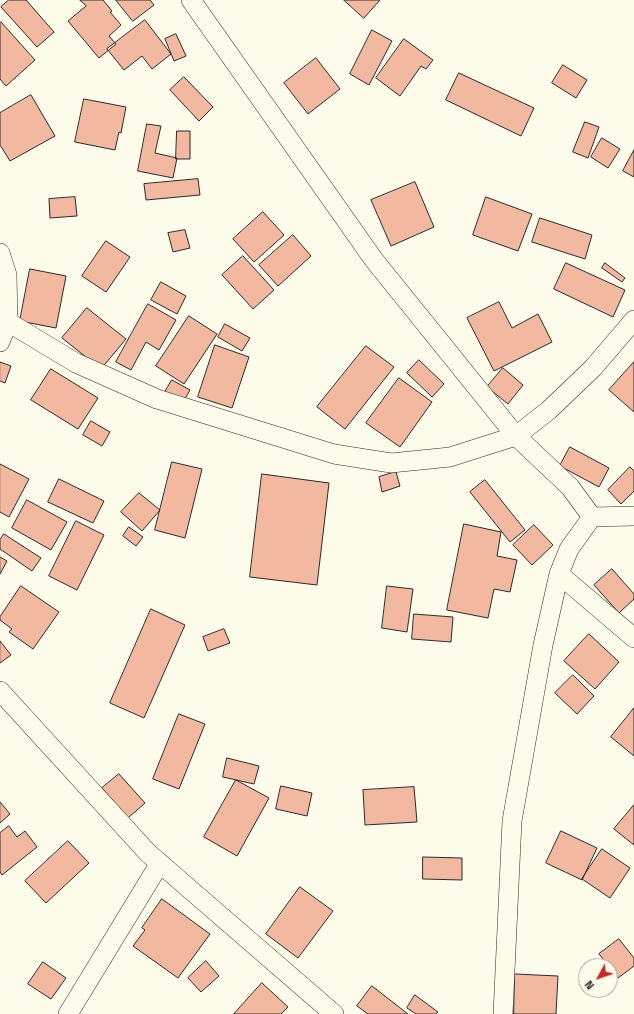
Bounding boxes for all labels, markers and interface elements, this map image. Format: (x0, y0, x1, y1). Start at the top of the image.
north arrow (578, 958, 618, 998)
text: N (581, 977, 598, 993)

